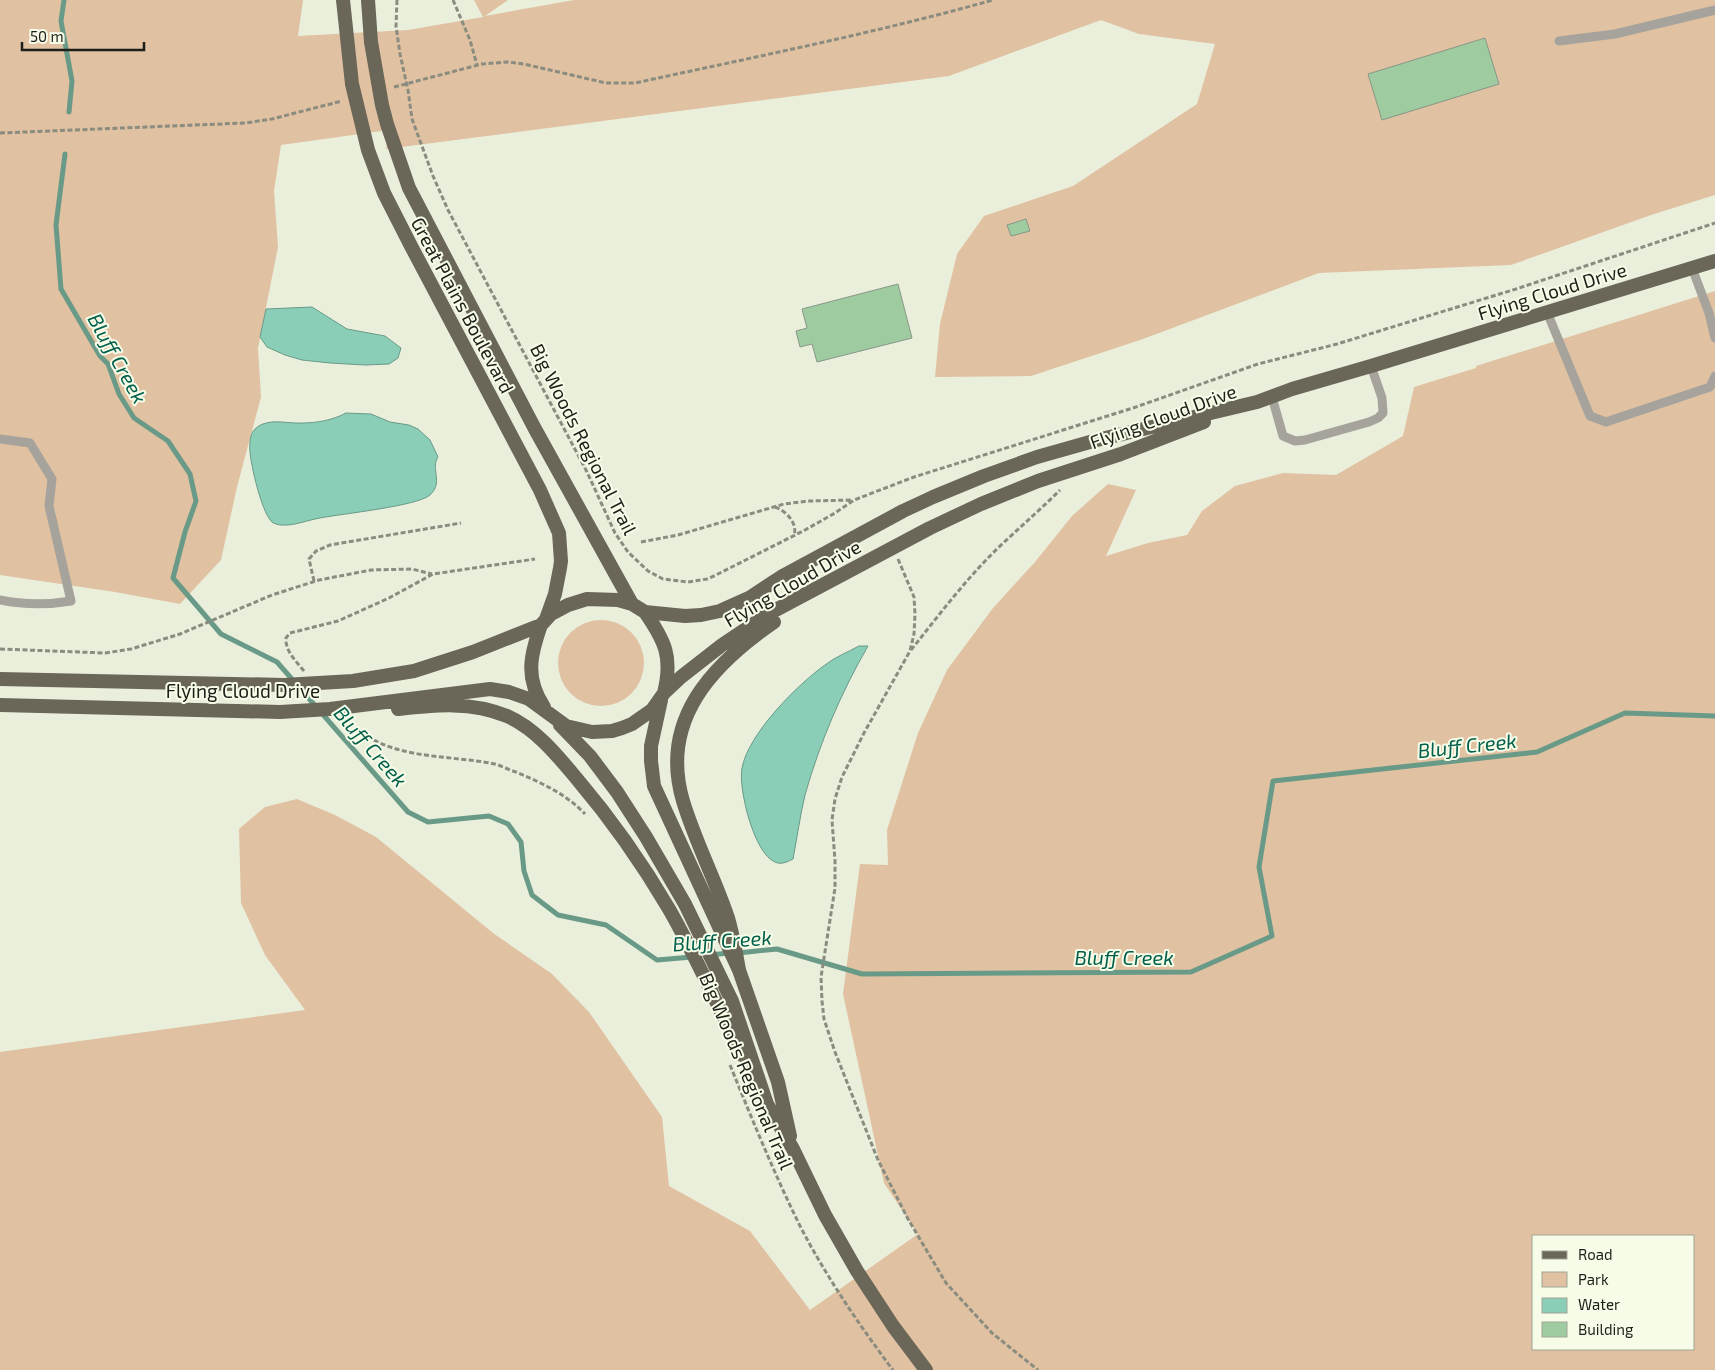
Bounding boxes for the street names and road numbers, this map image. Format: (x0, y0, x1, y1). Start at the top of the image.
street label: Great Plains Boulevard (407, 213, 519, 397)
street label: Flying Cloud Drive (1475, 257, 1629, 325)
street label: Big Woods Regional Trail (526, 340, 642, 539)
street label: Flying Cloud Drive (1087, 379, 1239, 453)
street label: Flying Cloud Drive (719, 534, 865, 632)
street label: Flying Cloud Drive (166, 679, 320, 702)
street label: Big Woods Regional Trail (695, 969, 799, 1173)

